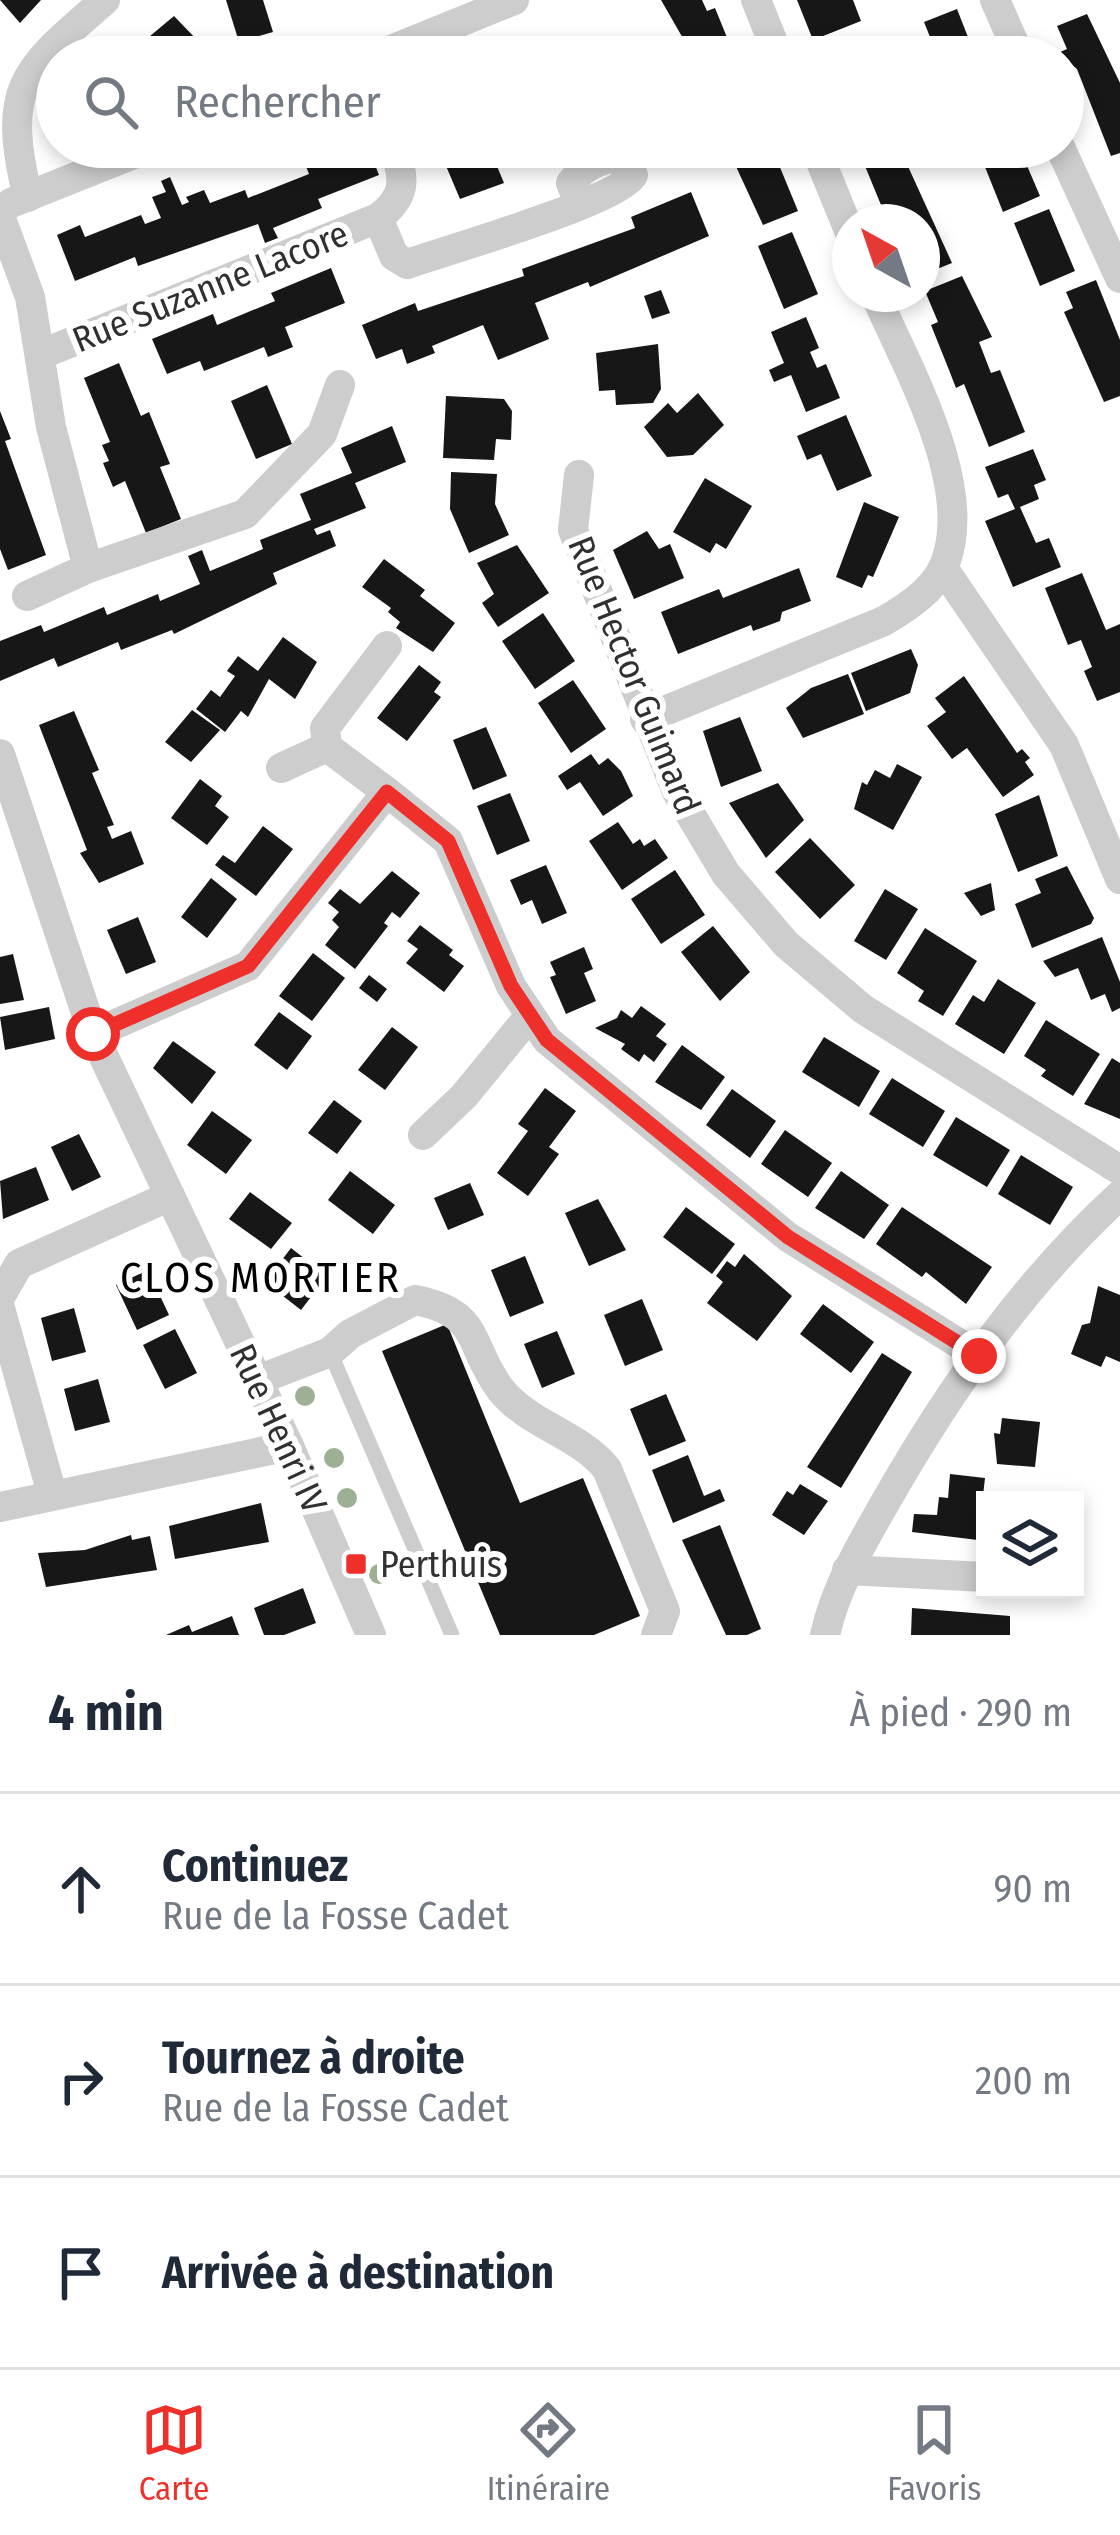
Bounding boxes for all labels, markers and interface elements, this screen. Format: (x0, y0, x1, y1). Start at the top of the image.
search box (36, 36, 1084, 168)
icon: search (78, 69, 144, 135)
text: Rechercher (174, 75, 381, 129)
north arrow (832, 204, 940, 312)
street label: Rue Suzanne Lacore (66, 212, 355, 362)
street label: Rue Hector Guimard (558, 530, 710, 821)
route start (66, 1007, 120, 1061)
district label: CLOS MORTIER (120, 1253, 402, 1303)
route end (952, 1329, 1006, 1383)
street label: Rue Henri IV (220, 1337, 337, 1520)
map controls (976, 1491, 1084, 1599)
button: layers (976, 1491, 1084, 1599)
place label: Perthuis (380, 1543, 502, 1587)
marker: Perthuis (343, 1551, 369, 1577)
text: 4 min (48, 1682, 164, 1744)
text: À pied · 290 m (850, 1690, 1072, 1736)
text: Continuez (162, 1839, 348, 1893)
icon: ahead (48, 1856, 114, 1922)
text: 90 m (994, 1866, 1072, 1912)
text: Rue de la Fosse Cadet (162, 1893, 509, 1939)
text: Tournez à droite (162, 2031, 465, 2085)
icon: right (48, 2048, 114, 2114)
text: 200 m (975, 2058, 1072, 2104)
text: Rue de la Fosse Cadet (162, 2085, 509, 2131)
icon: arrive (48, 2240, 114, 2306)
text: Arrivée à destination (162, 2246, 554, 2300)
tab: Carte (139, 2397, 209, 2509)
tab: Itinéraire (487, 2397, 610, 2509)
tab: Favoris (887, 2397, 981, 2509)

